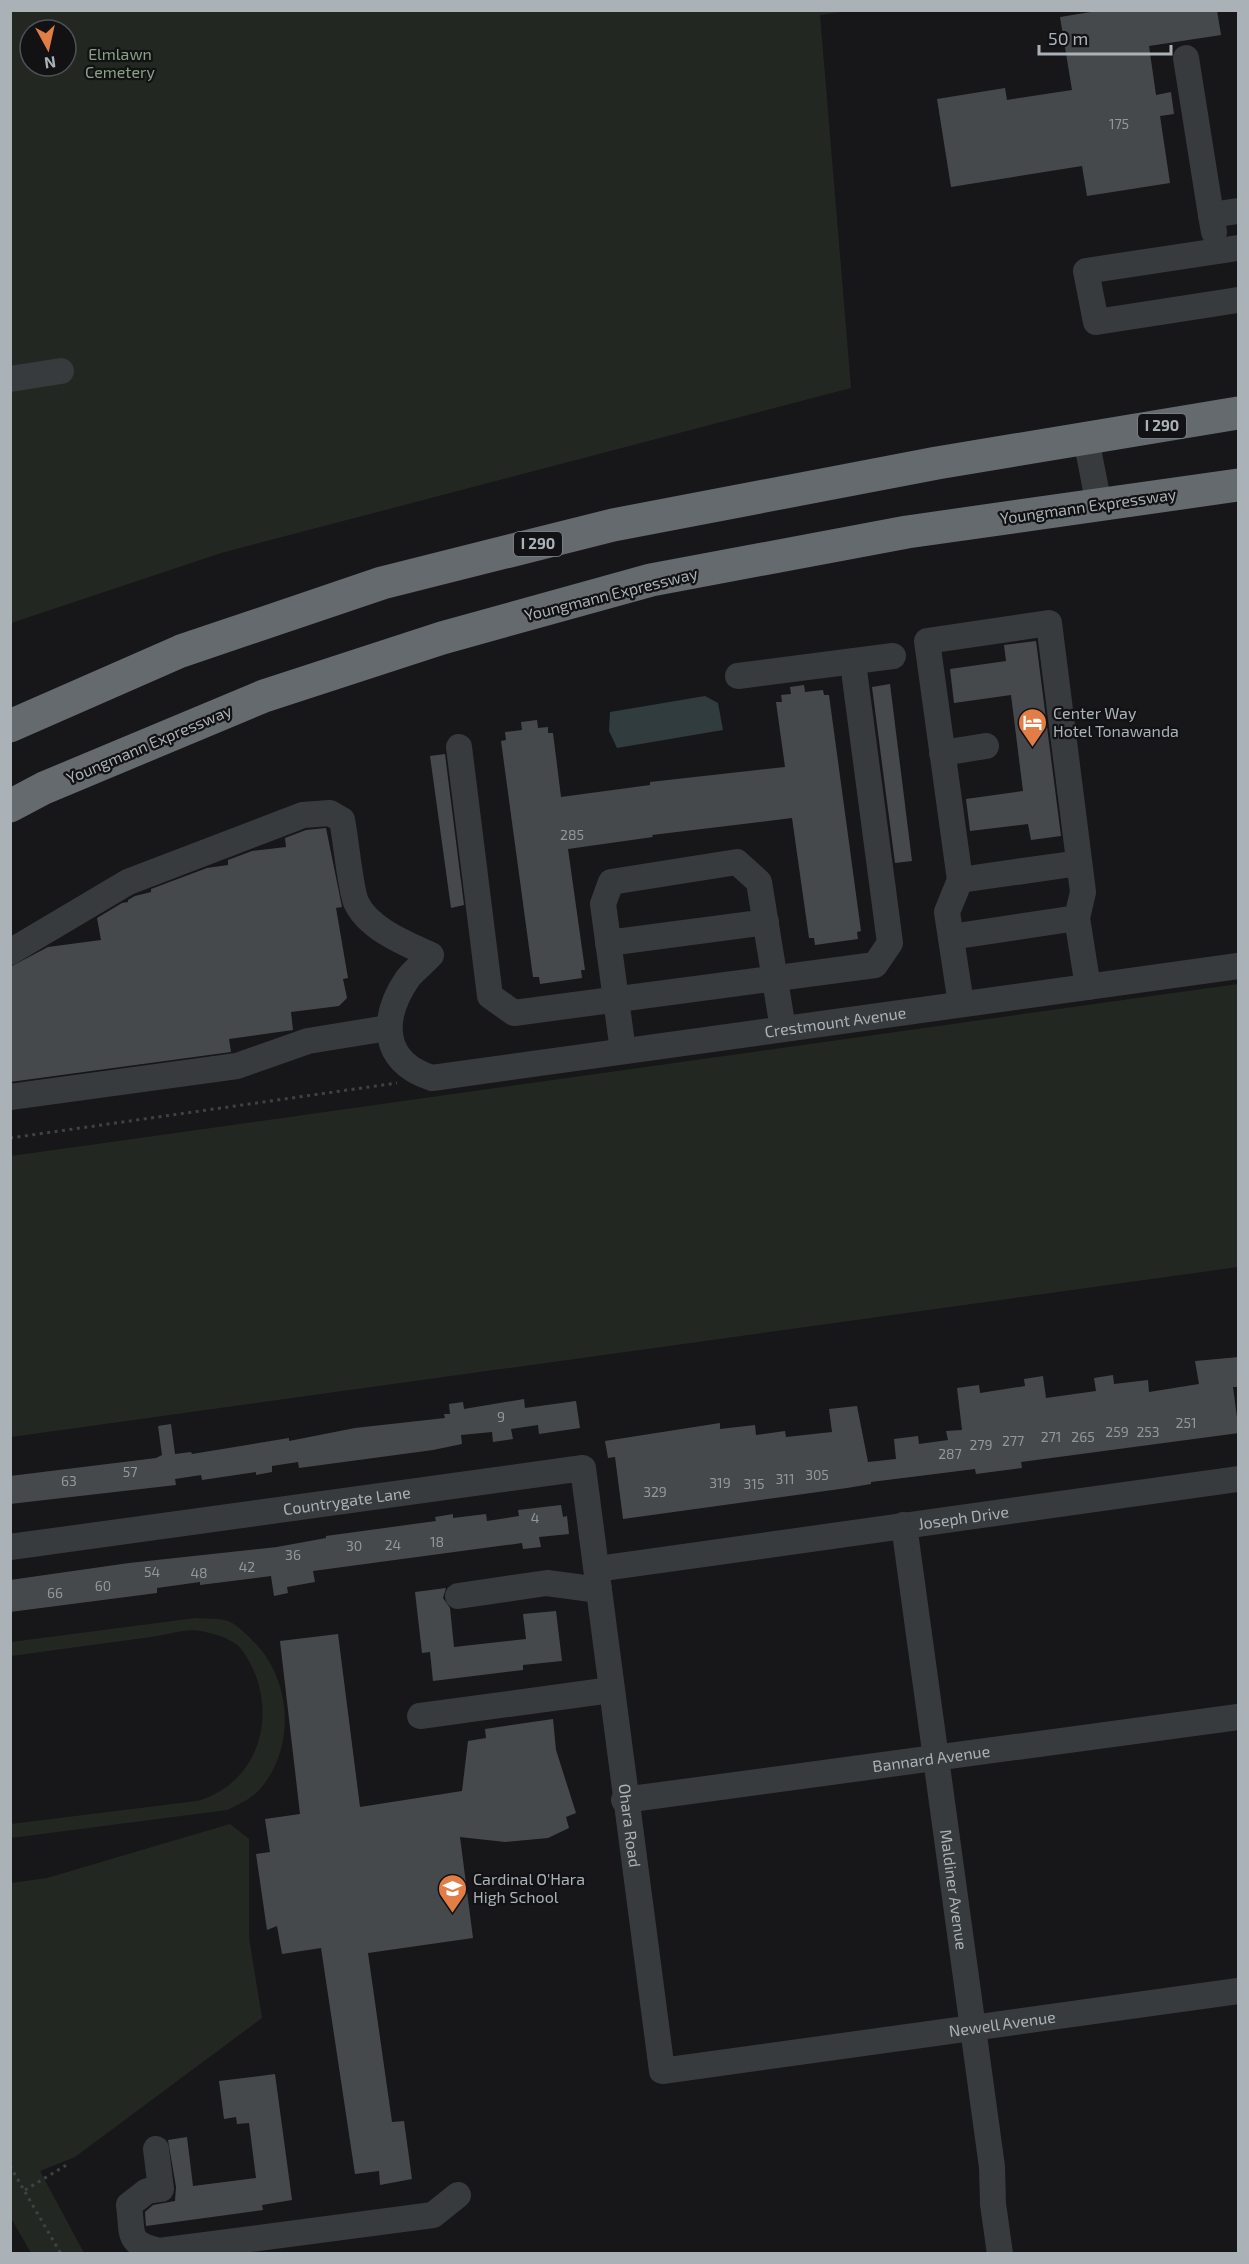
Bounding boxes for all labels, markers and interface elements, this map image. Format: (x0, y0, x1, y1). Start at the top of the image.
north arrow (18, 18, 78, 78)
scale bar (1039, 18, 1171, 56)
text: 50 m (1048, 27, 1088, 49)
park label: Elmlawn Cemetery (85, 44, 155, 81)
text: N (43, 53, 57, 74)
house number: 175 (1109, 115, 1129, 132)
road number: I 290 (1138, 414, 1186, 438)
street label: Youngmann Expressway (999, 484, 1178, 527)
road number: I 290 (514, 532, 562, 556)
street label: Youngmann Expressway (522, 563, 700, 624)
street label: Youngmann Expressway (63, 700, 235, 787)
place label: Center Way Hotel Tonawanda (1053, 703, 1179, 740)
hotel icon: Center Way Hotel Tonawanda (1016, 706, 1048, 748)
house number: 285 (560, 826, 584, 843)
street label: Crestmount Avenue (763, 1002, 907, 1041)
house number: 9 (497, 1408, 505, 1425)
house number: 251 (1176, 1414, 1196, 1431)
house number: 259 (1105, 1423, 1129, 1440)
house number: 253 (1136, 1423, 1160, 1440)
house number: 271 (1041, 1428, 1061, 1445)
house number: 265 (1071, 1428, 1095, 1445)
house number: 277 (1002, 1432, 1024, 1449)
house number: 279 (969, 1436, 993, 1453)
house number: 287 (938, 1445, 962, 1462)
house number: 57 (123, 1463, 137, 1480)
house number: 305 (805, 1466, 829, 1483)
house number: 311 (776, 1470, 794, 1487)
house number: 63 (61, 1472, 77, 1489)
house number: 319 (709, 1474, 731, 1491)
house number: 315 (744, 1475, 764, 1492)
street label: Countrygate Lane (282, 1482, 412, 1518)
house number: 329 (643, 1483, 667, 1500)
street label: Joseph Drive (917, 1501, 1010, 1533)
house number: 4 (531, 1509, 539, 1526)
house number: 18 (430, 1533, 444, 1550)
house number: 24 (385, 1536, 401, 1553)
house number: 30 (346, 1537, 362, 1554)
house number: 36 (285, 1546, 301, 1563)
house number: 42 (239, 1558, 255, 1575)
house number: 54 (144, 1563, 160, 1580)
house number: 48 (190, 1564, 208, 1581)
house number: 60 (95, 1577, 111, 1594)
house number: 66 (47, 1584, 63, 1601)
street label: Bannard Avenue (871, 1741, 991, 1775)
street label: Ohara Road (615, 1782, 645, 1869)
street label: Maldiner Avenue (937, 1828, 972, 1951)
place label: Cardinal O'Hara High School (473, 1869, 585, 1906)
school or university icon: Cardinal O'Hara High School (436, 1872, 468, 1914)
street label: Newell Avenue (948, 2006, 1057, 2040)

